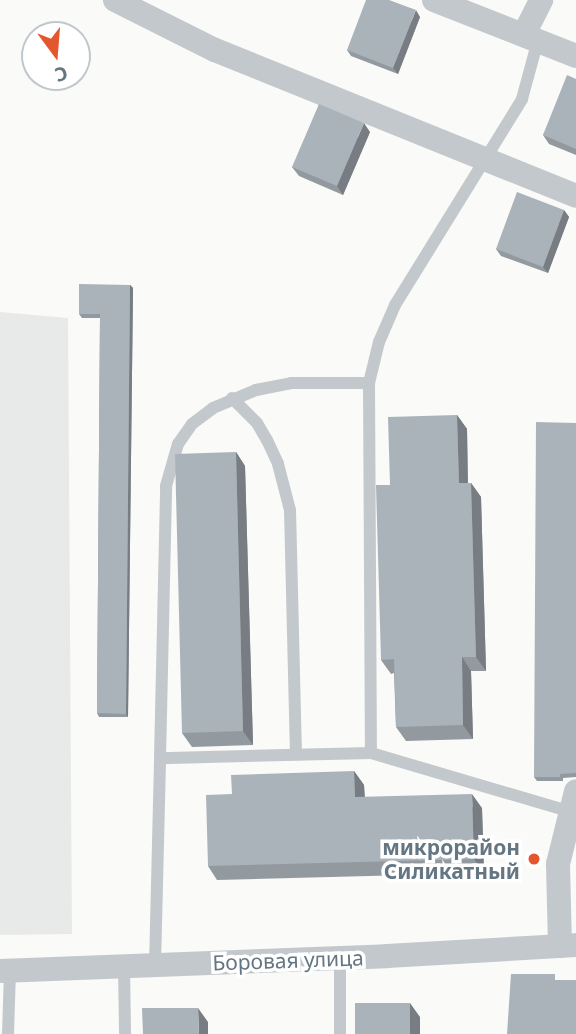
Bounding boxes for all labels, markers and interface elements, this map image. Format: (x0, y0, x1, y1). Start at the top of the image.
north arrow (21, 21, 91, 91)
text: С (52, 60, 71, 88)
place label: микрорайон Силикатный (382, 834, 520, 884)
marker: микрорайон Силикатный (526, 851, 542, 867)
street label: Боровая улица (212, 945, 364, 975)

